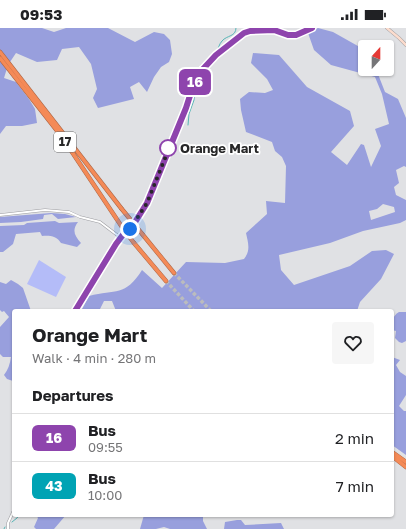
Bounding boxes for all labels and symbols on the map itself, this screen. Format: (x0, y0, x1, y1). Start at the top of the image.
north arrow (358, 40, 394, 76)
line badge: 16 (177, 69, 213, 95)
road number: 17 (54, 132, 76, 152)
marker: Orange Mart (159, 139, 177, 157)
place label: Orange Mart (180, 140, 259, 156)
your location (120, 219, 140, 239)

